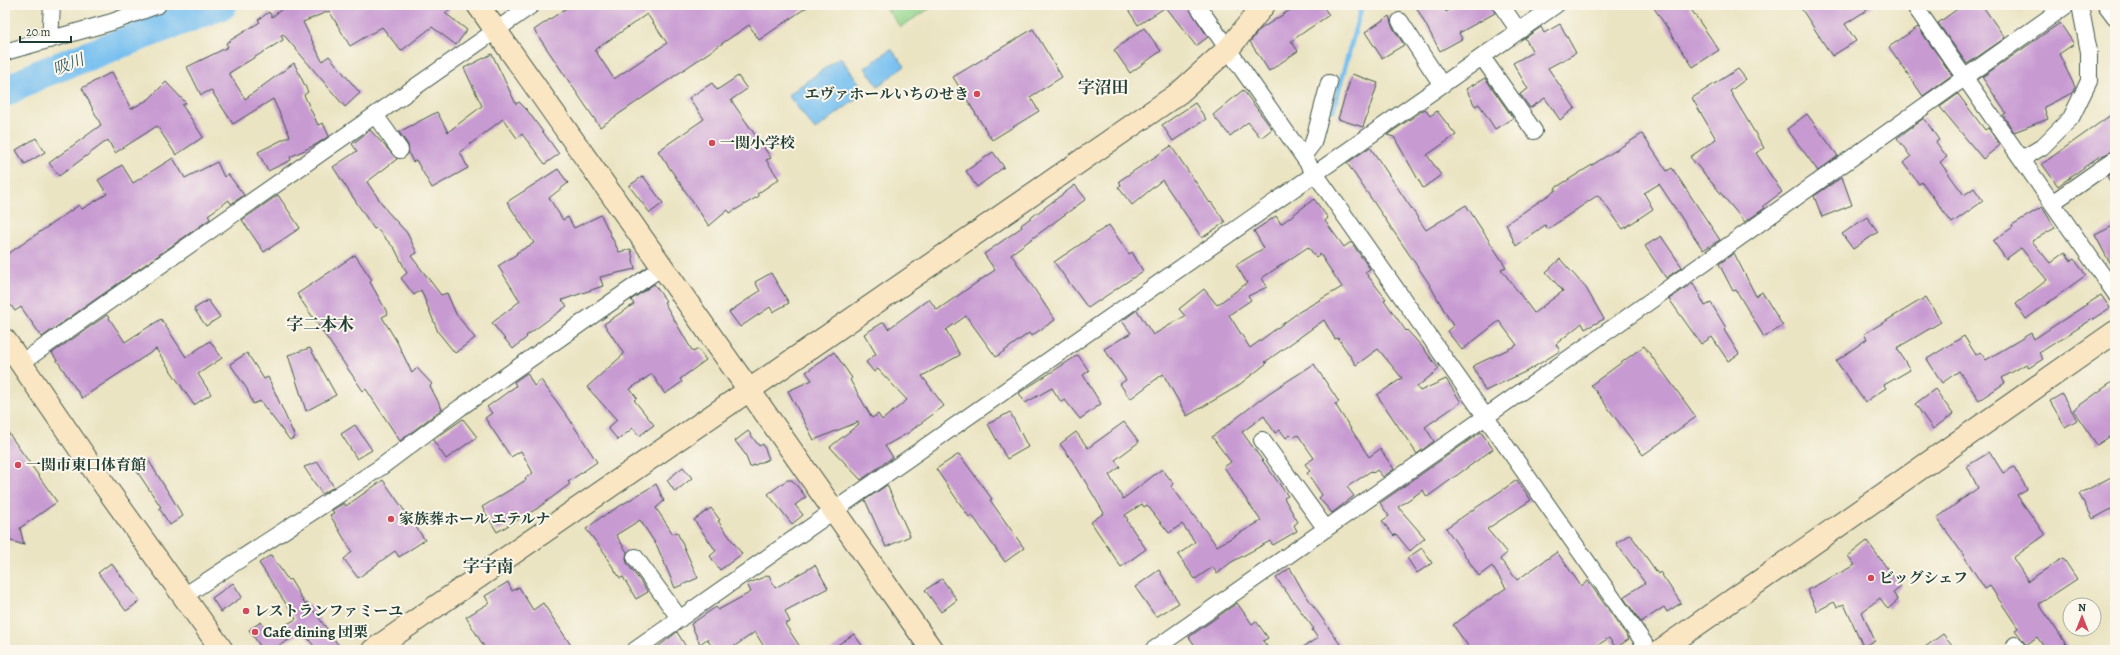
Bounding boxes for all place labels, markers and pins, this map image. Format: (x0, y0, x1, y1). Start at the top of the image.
place label: エヴァホールいちのせき (804, 84, 969, 104)
marker: エヴァホールいちのせき (972, 89, 982, 99)
place label: 一関小学校 (720, 133, 795, 153)
marker: 一関小学校 (707, 138, 717, 148)
place label: 一関市東口体育館 (26, 455, 146, 475)
marker: 一関市東口体育館 (13, 460, 23, 470)
place label: 家族葬ホール エテルナ (399, 509, 551, 529)
marker: 家族葬ホール エテルナ (386, 514, 396, 524)
place label: ビッグシェフ (1879, 568, 1968, 588)
marker: ビッグシェフ (1866, 573, 1876, 583)
place label: レストランファミーユ (254, 601, 403, 621)
marker: レストランファミーユ (241, 606, 251, 616)
place label: Cafe dining 団栗 (263, 622, 368, 642)
marker: Cafe dining 団栗 (250, 627, 260, 637)

